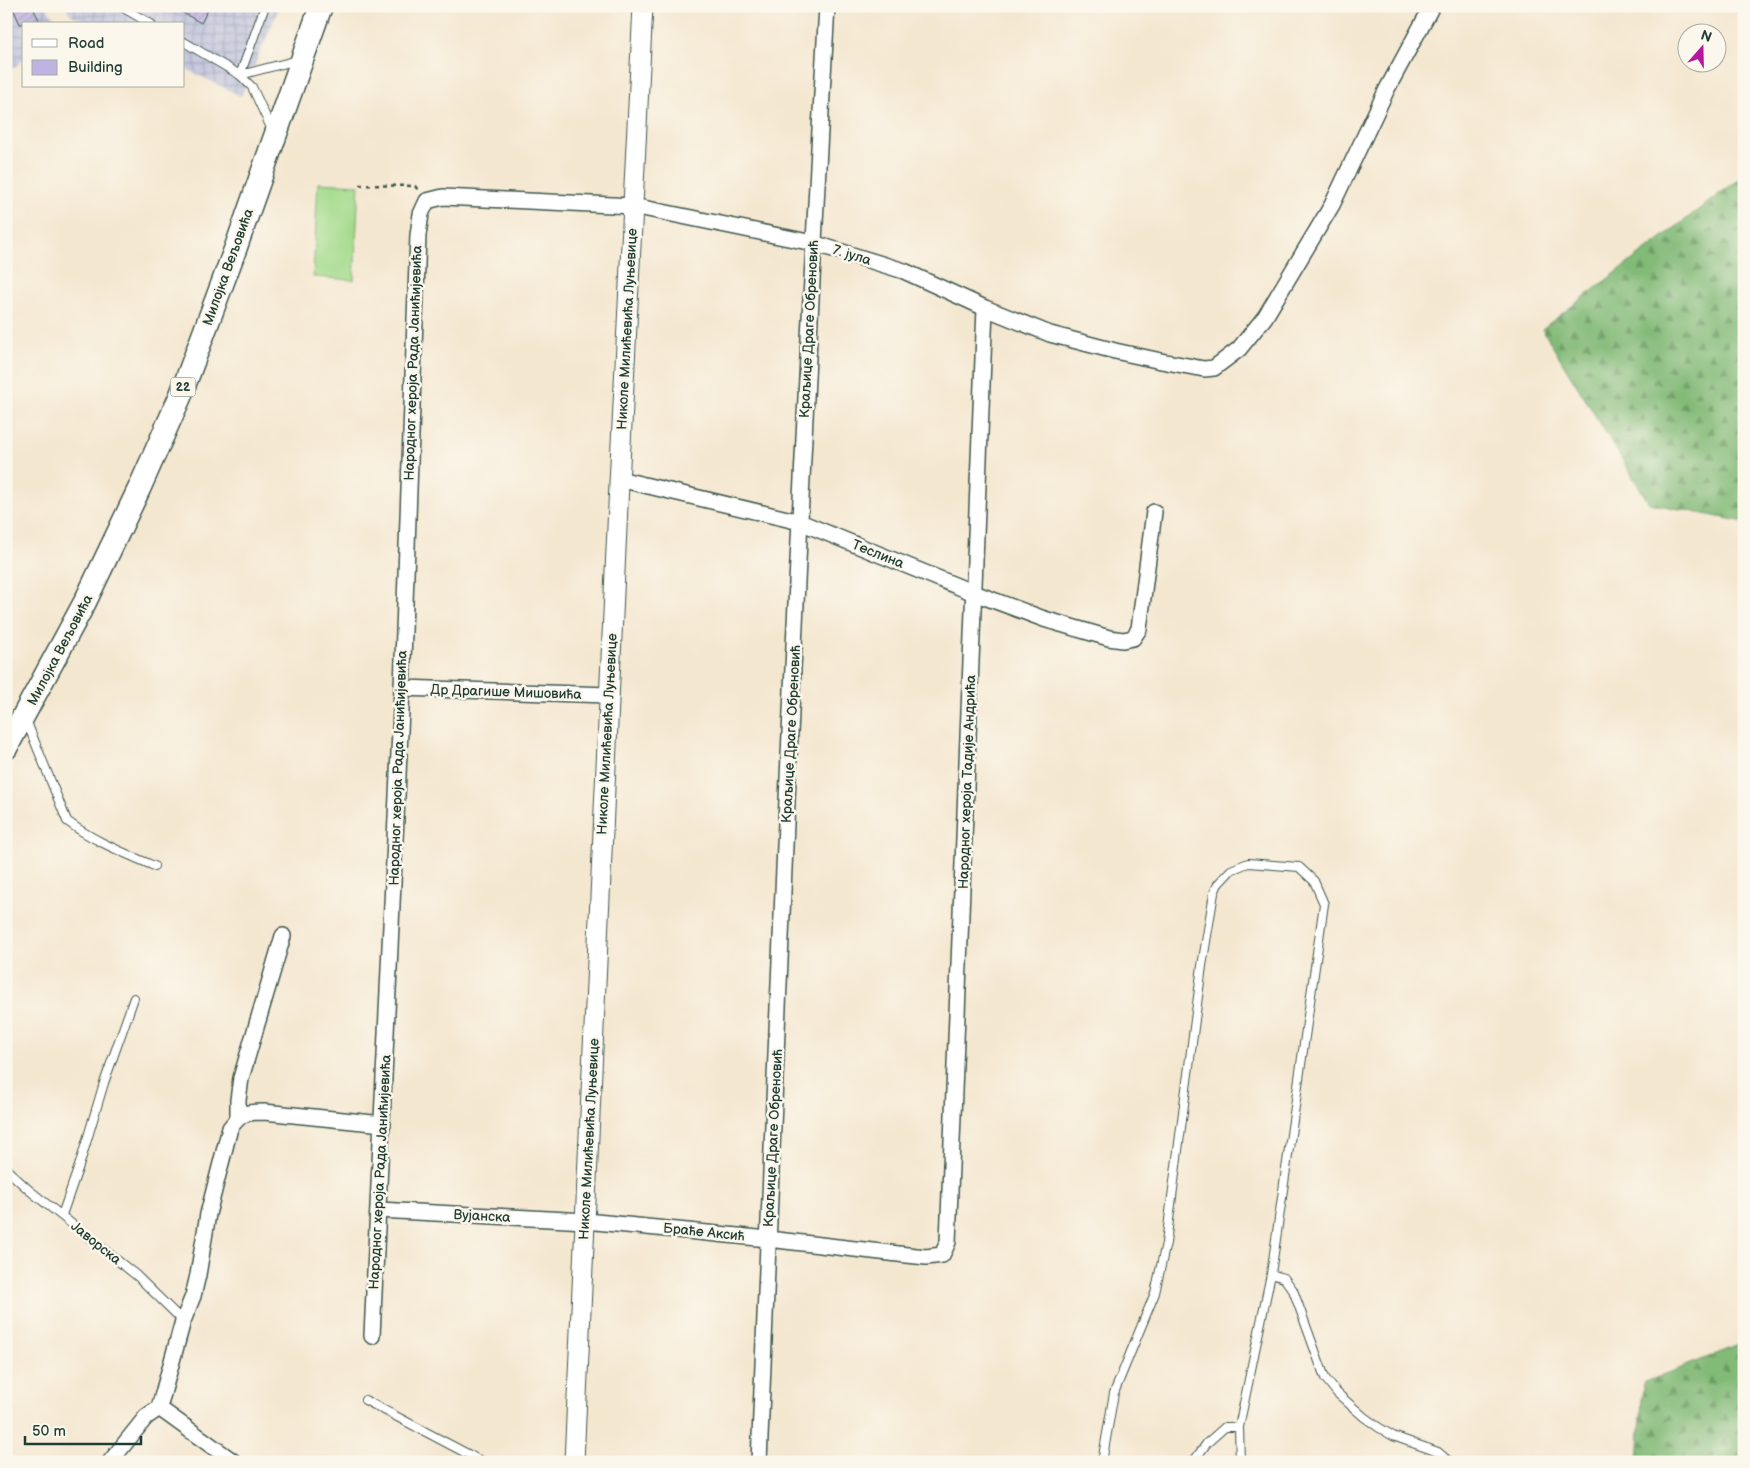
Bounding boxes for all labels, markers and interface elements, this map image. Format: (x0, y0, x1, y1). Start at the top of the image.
legend (22, 22, 185, 88)
north arrow (1678, 22, 1728, 72)
text: N (1698, 26, 1714, 46)
text: Road (68, 34, 104, 53)
text: Building (68, 58, 123, 77)
street label: Милојка Вељовића (199, 206, 257, 328)
street label: Николе Милићевића Луњевице (613, 228, 641, 430)
street label: Краљице Драге Обреновић (796, 240, 822, 418)
street label: 7. јула (831, 241, 874, 269)
street label: Народног хероја Рада Јанићијевића (400, 244, 426, 481)
road number: 22 (170, 378, 196, 397)
street label: Теслина (849, 536, 907, 572)
street label: Милојка Вељовића (24, 591, 97, 708)
street label: Николе Милићевића Луњевице (593, 633, 621, 835)
street label: Краљице Драге Обреновић (778, 645, 804, 823)
street label: Народног хероја Рада Јанићијевића (385, 649, 411, 886)
street label: Народног хероја Тадије Андрића (955, 674, 979, 889)
street label: Др Драгише Мишовића (430, 681, 583, 703)
street label: Николе Милићевића Луњевице (575, 1038, 603, 1240)
street label: Краљице Драге Обреновић (760, 1049, 786, 1227)
street label: Народног хероја Рада Јанићијевића (365, 1053, 395, 1290)
street label: Вујанска (453, 1206, 512, 1226)
street label: Јаворска (67, 1218, 125, 1269)
street label: Браће Аксић (662, 1219, 746, 1245)
scale bar (25, 1413, 141, 1445)
text: 50 m (32, 1422, 66, 1441)

